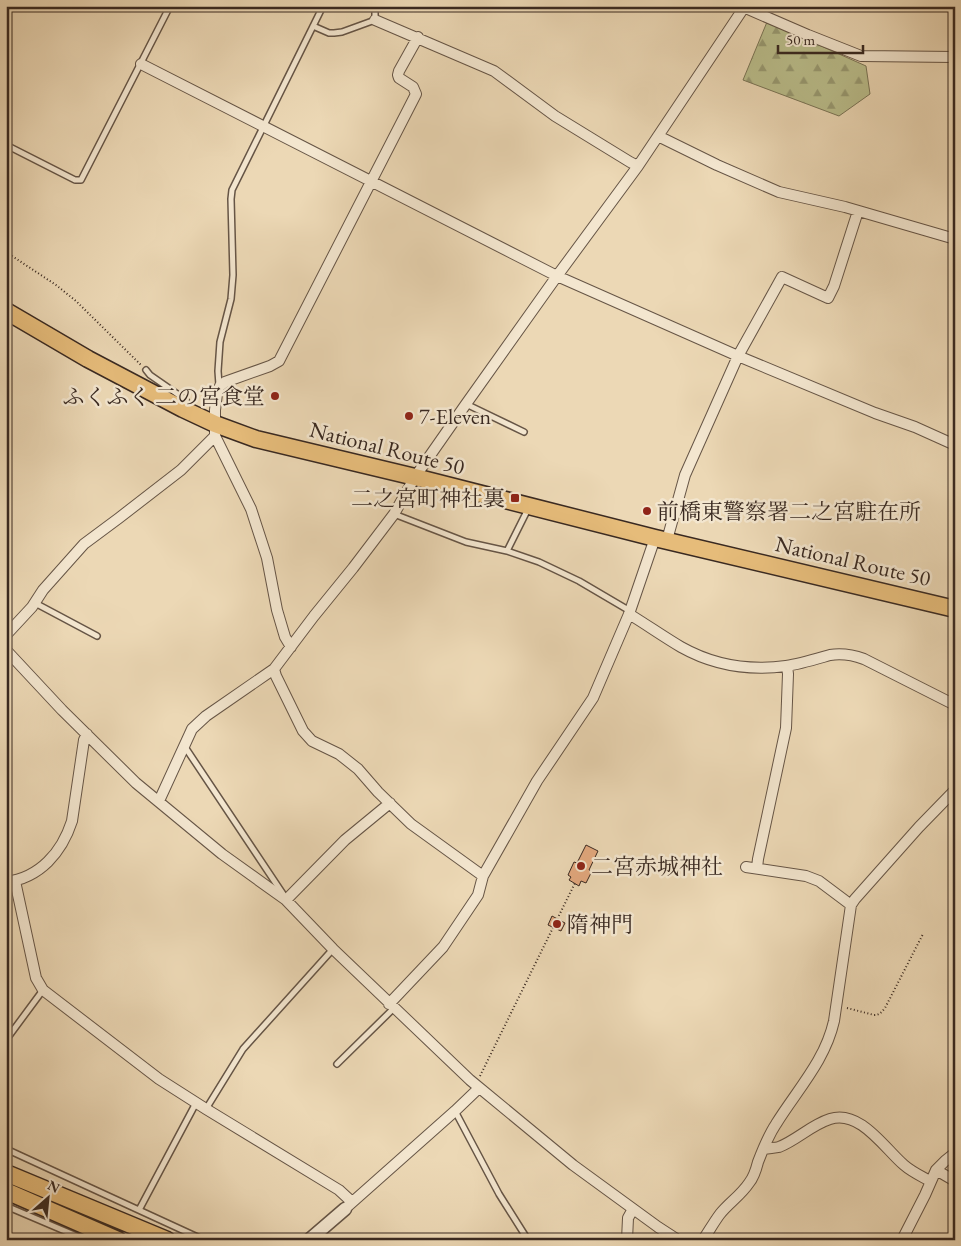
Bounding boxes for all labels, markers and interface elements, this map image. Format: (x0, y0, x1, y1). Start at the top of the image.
scale bar (778, 22, 864, 54)
text: 50 m (786, 30, 815, 49)
place label: ふくふく 二の宮食堂 (63, 382, 265, 411)
marker: ふくふく 二の宮食堂 (269, 390, 281, 402)
place label: 7-Eleven (419, 402, 492, 431)
marker: 7-Eleven (403, 410, 415, 422)
street label: National Route 50 (307, 415, 468, 481)
place label: 二之宮町神社裏 (351, 484, 505, 513)
marker: 二之宮町神社裏 (509, 492, 521, 504)
place label: 前橋東警察署二之宮駐在所 (657, 497, 921, 526)
marker: 前橋東警察署二之宮駐在所 (641, 505, 653, 517)
street label: National Route 50 (772, 529, 934, 593)
place label: 二宮赤城神社 (591, 852, 723, 881)
marker: 二宮赤城神社 (575, 860, 587, 872)
place label: 隋神門 (567, 910, 633, 939)
marker: 隋神門 (551, 918, 563, 930)
north arrow (22, 1174, 72, 1224)
text: N (45, 1176, 64, 1197)

